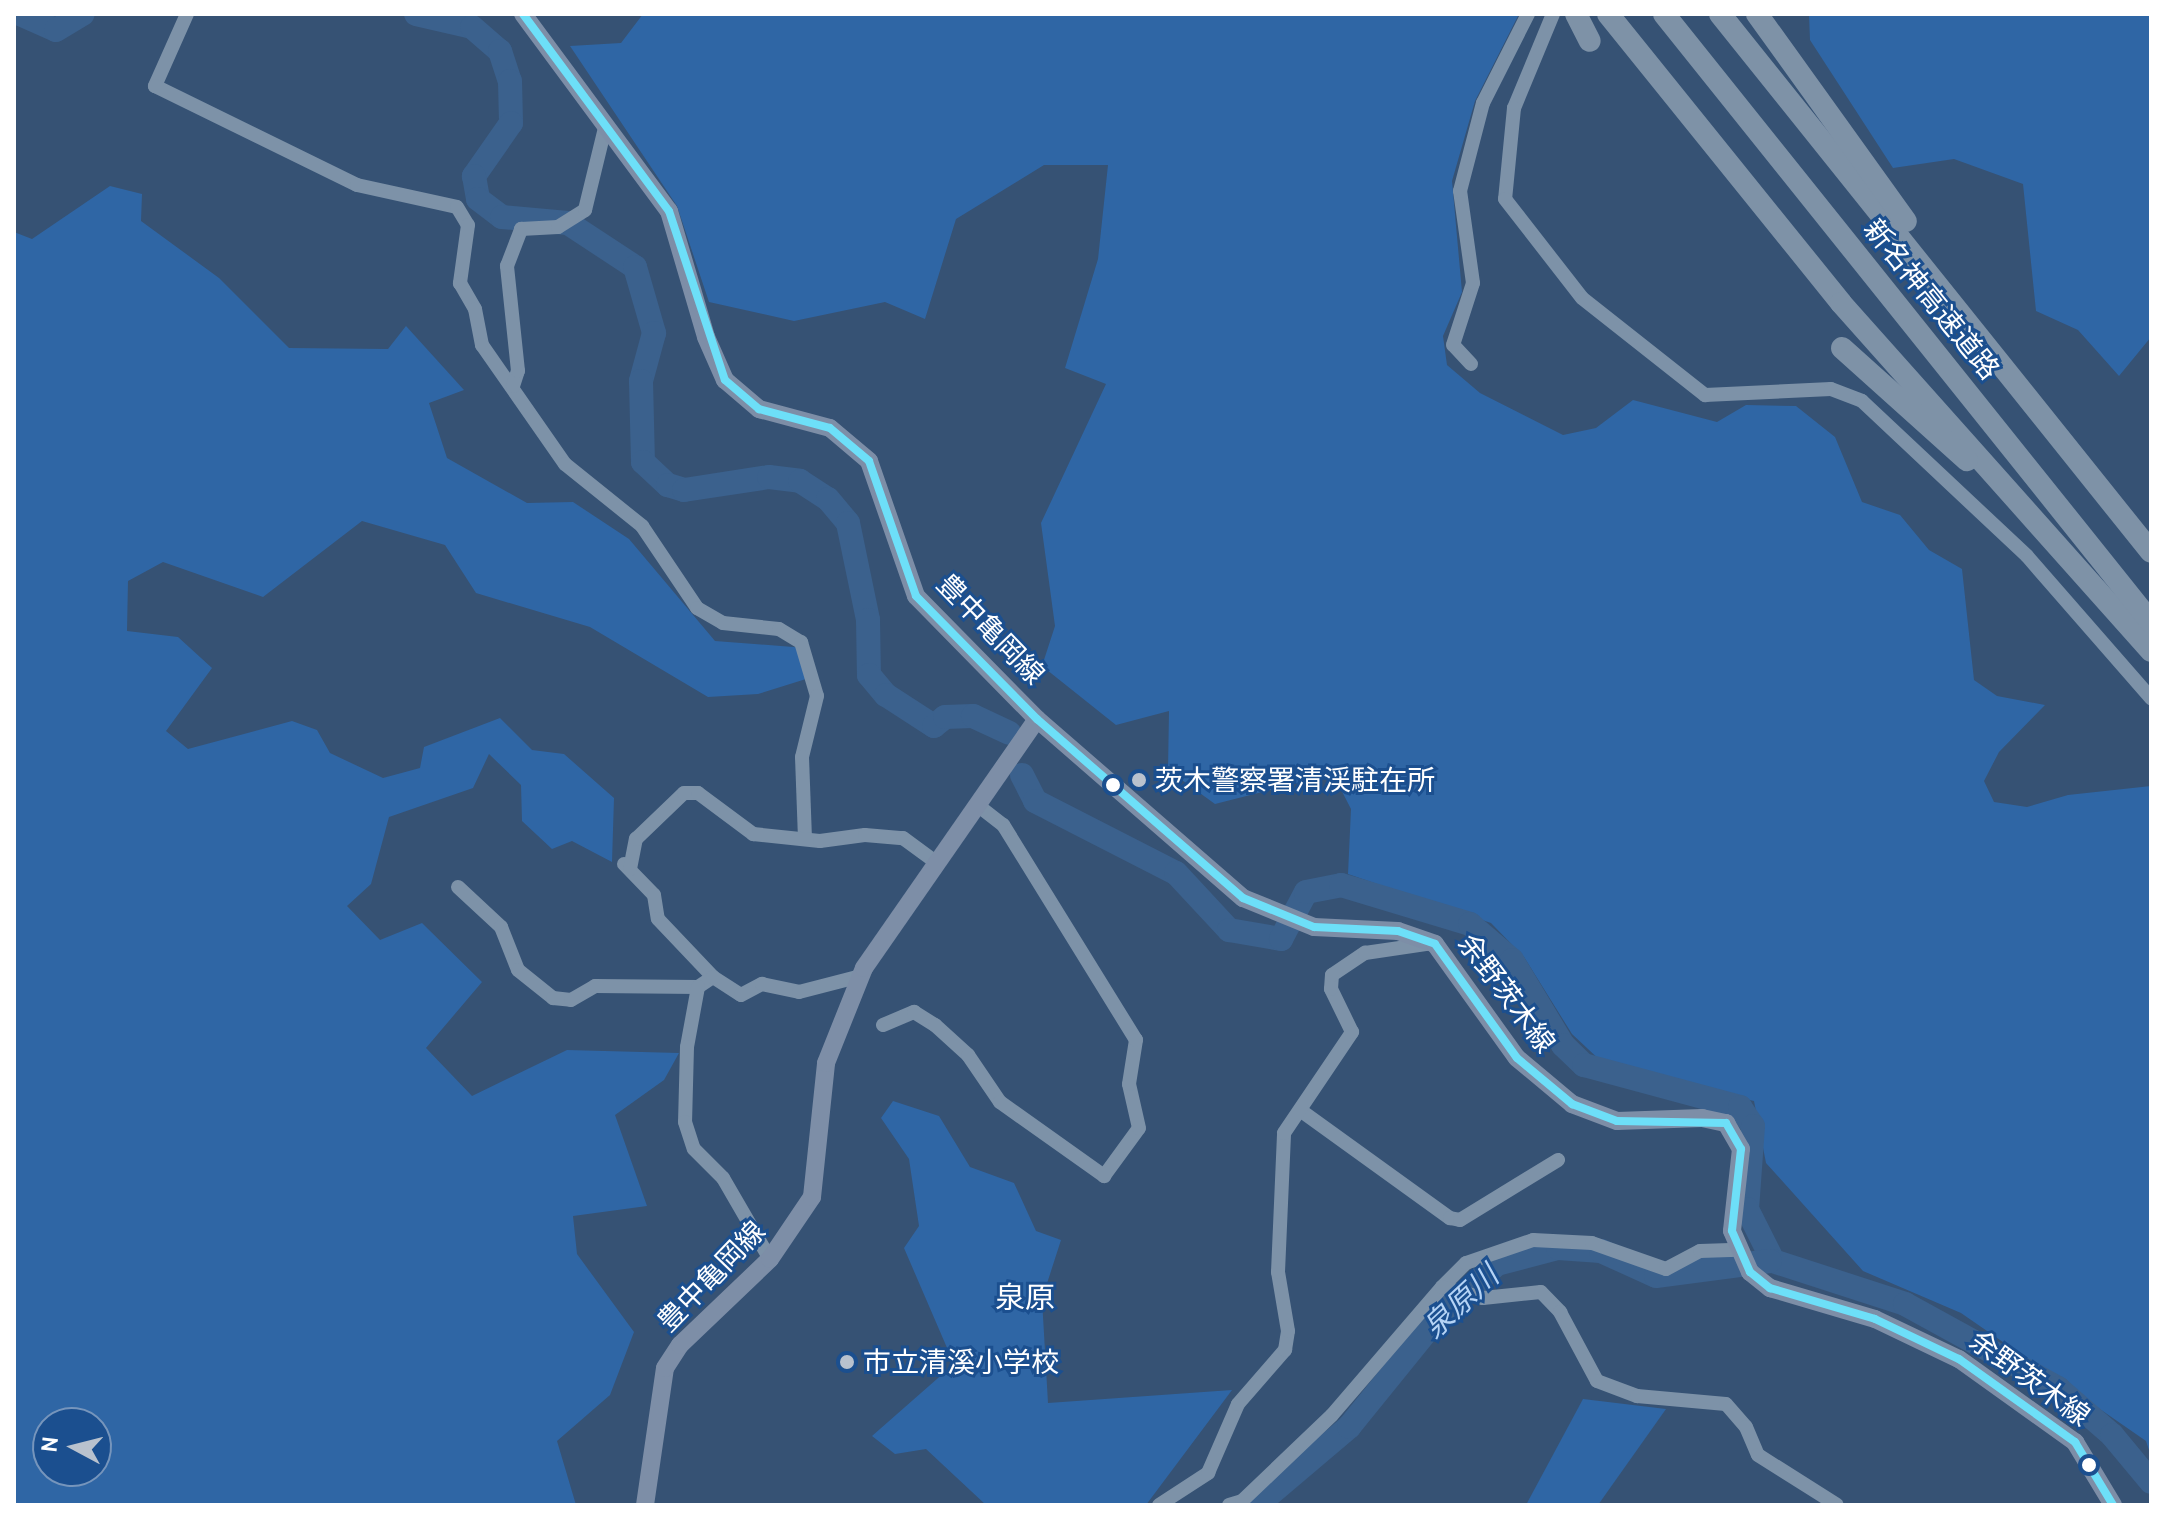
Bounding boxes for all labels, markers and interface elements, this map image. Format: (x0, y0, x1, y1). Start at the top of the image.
street label: 新名神高速道路 (1857, 212, 2007, 386)
street label: 豊中亀岡線 (930, 567, 1052, 691)
place label: 茨木警察署清渓駐在所 (1155, 763, 1435, 797)
marker: 茨木警察署清渓駐在所 (1130, 771, 1148, 789)
unlabelled marker (1105, 777, 1121, 793)
street label: 余野茨木線 (1451, 927, 1563, 1059)
street label: 豊中亀岡線 (650, 1214, 772, 1338)
water label: 泉原川 (1416, 1258, 1506, 1346)
district label: 泉原 (995, 1280, 1055, 1316)
street label: 余野茨木線 (1963, 1323, 2097, 1433)
place label: 市立清溪小学校 (863, 1345, 1059, 1379)
marker: 市立清溪小学校 (838, 1353, 856, 1371)
north arrow (32, 1407, 112, 1487)
text: N (35, 1435, 64, 1454)
unlabelled marker (2081, 1457, 2097, 1473)

